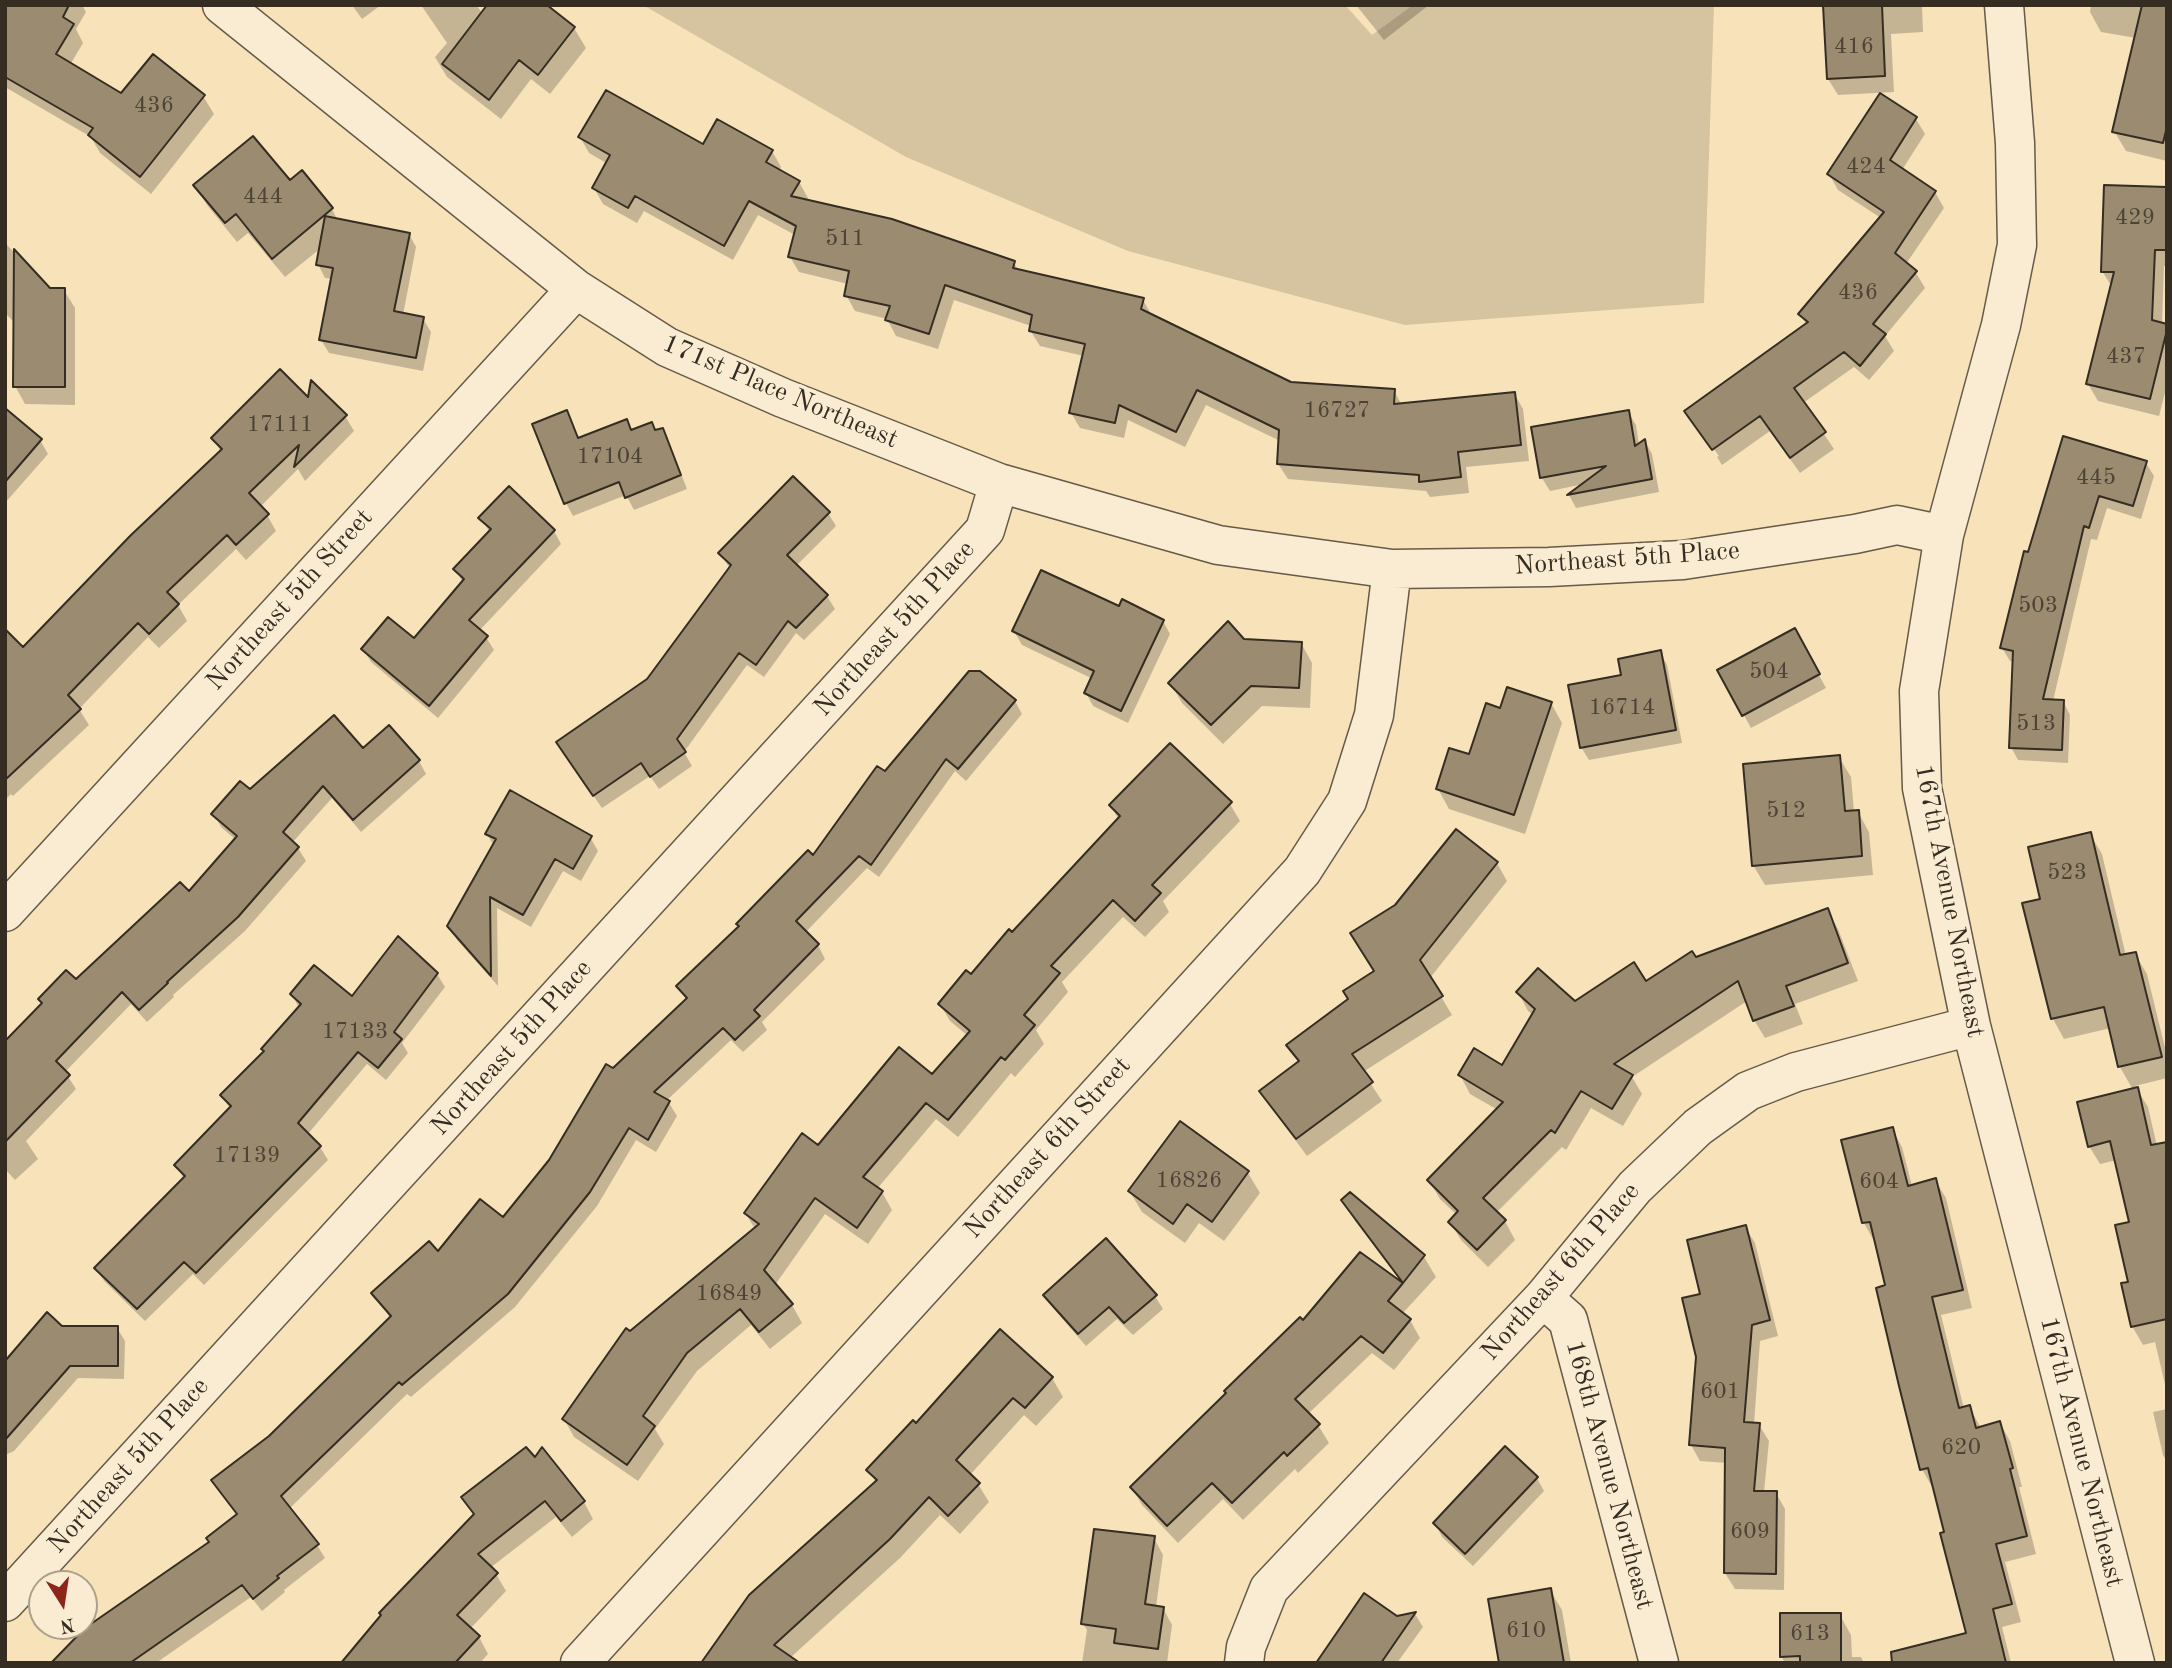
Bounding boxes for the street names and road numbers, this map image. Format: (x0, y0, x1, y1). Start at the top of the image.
street label: 171st Place Northeast (657, 328, 903, 456)
street label: Northeast 5th Street (200, 503, 380, 697)
street label: Northeast 5th Place (808, 535, 982, 723)
street label: Northeast 5th Place (1513, 536, 1741, 582)
street label: 167th Avenue Northeast (1907, 762, 1991, 1040)
street label: Northeast 5th Place (425, 954, 599, 1142)
street label: Northeast 6th Street (958, 1051, 1138, 1245)
street label: Northeast 6th Place (1475, 1177, 1647, 1367)
street label: 167th Avenue Northeast (2032, 1314, 2130, 1590)
street label: 168th Avenue Northeast (1558, 1337, 1660, 1613)
street label: Northeast 5th Place (42, 1372, 216, 1560)

